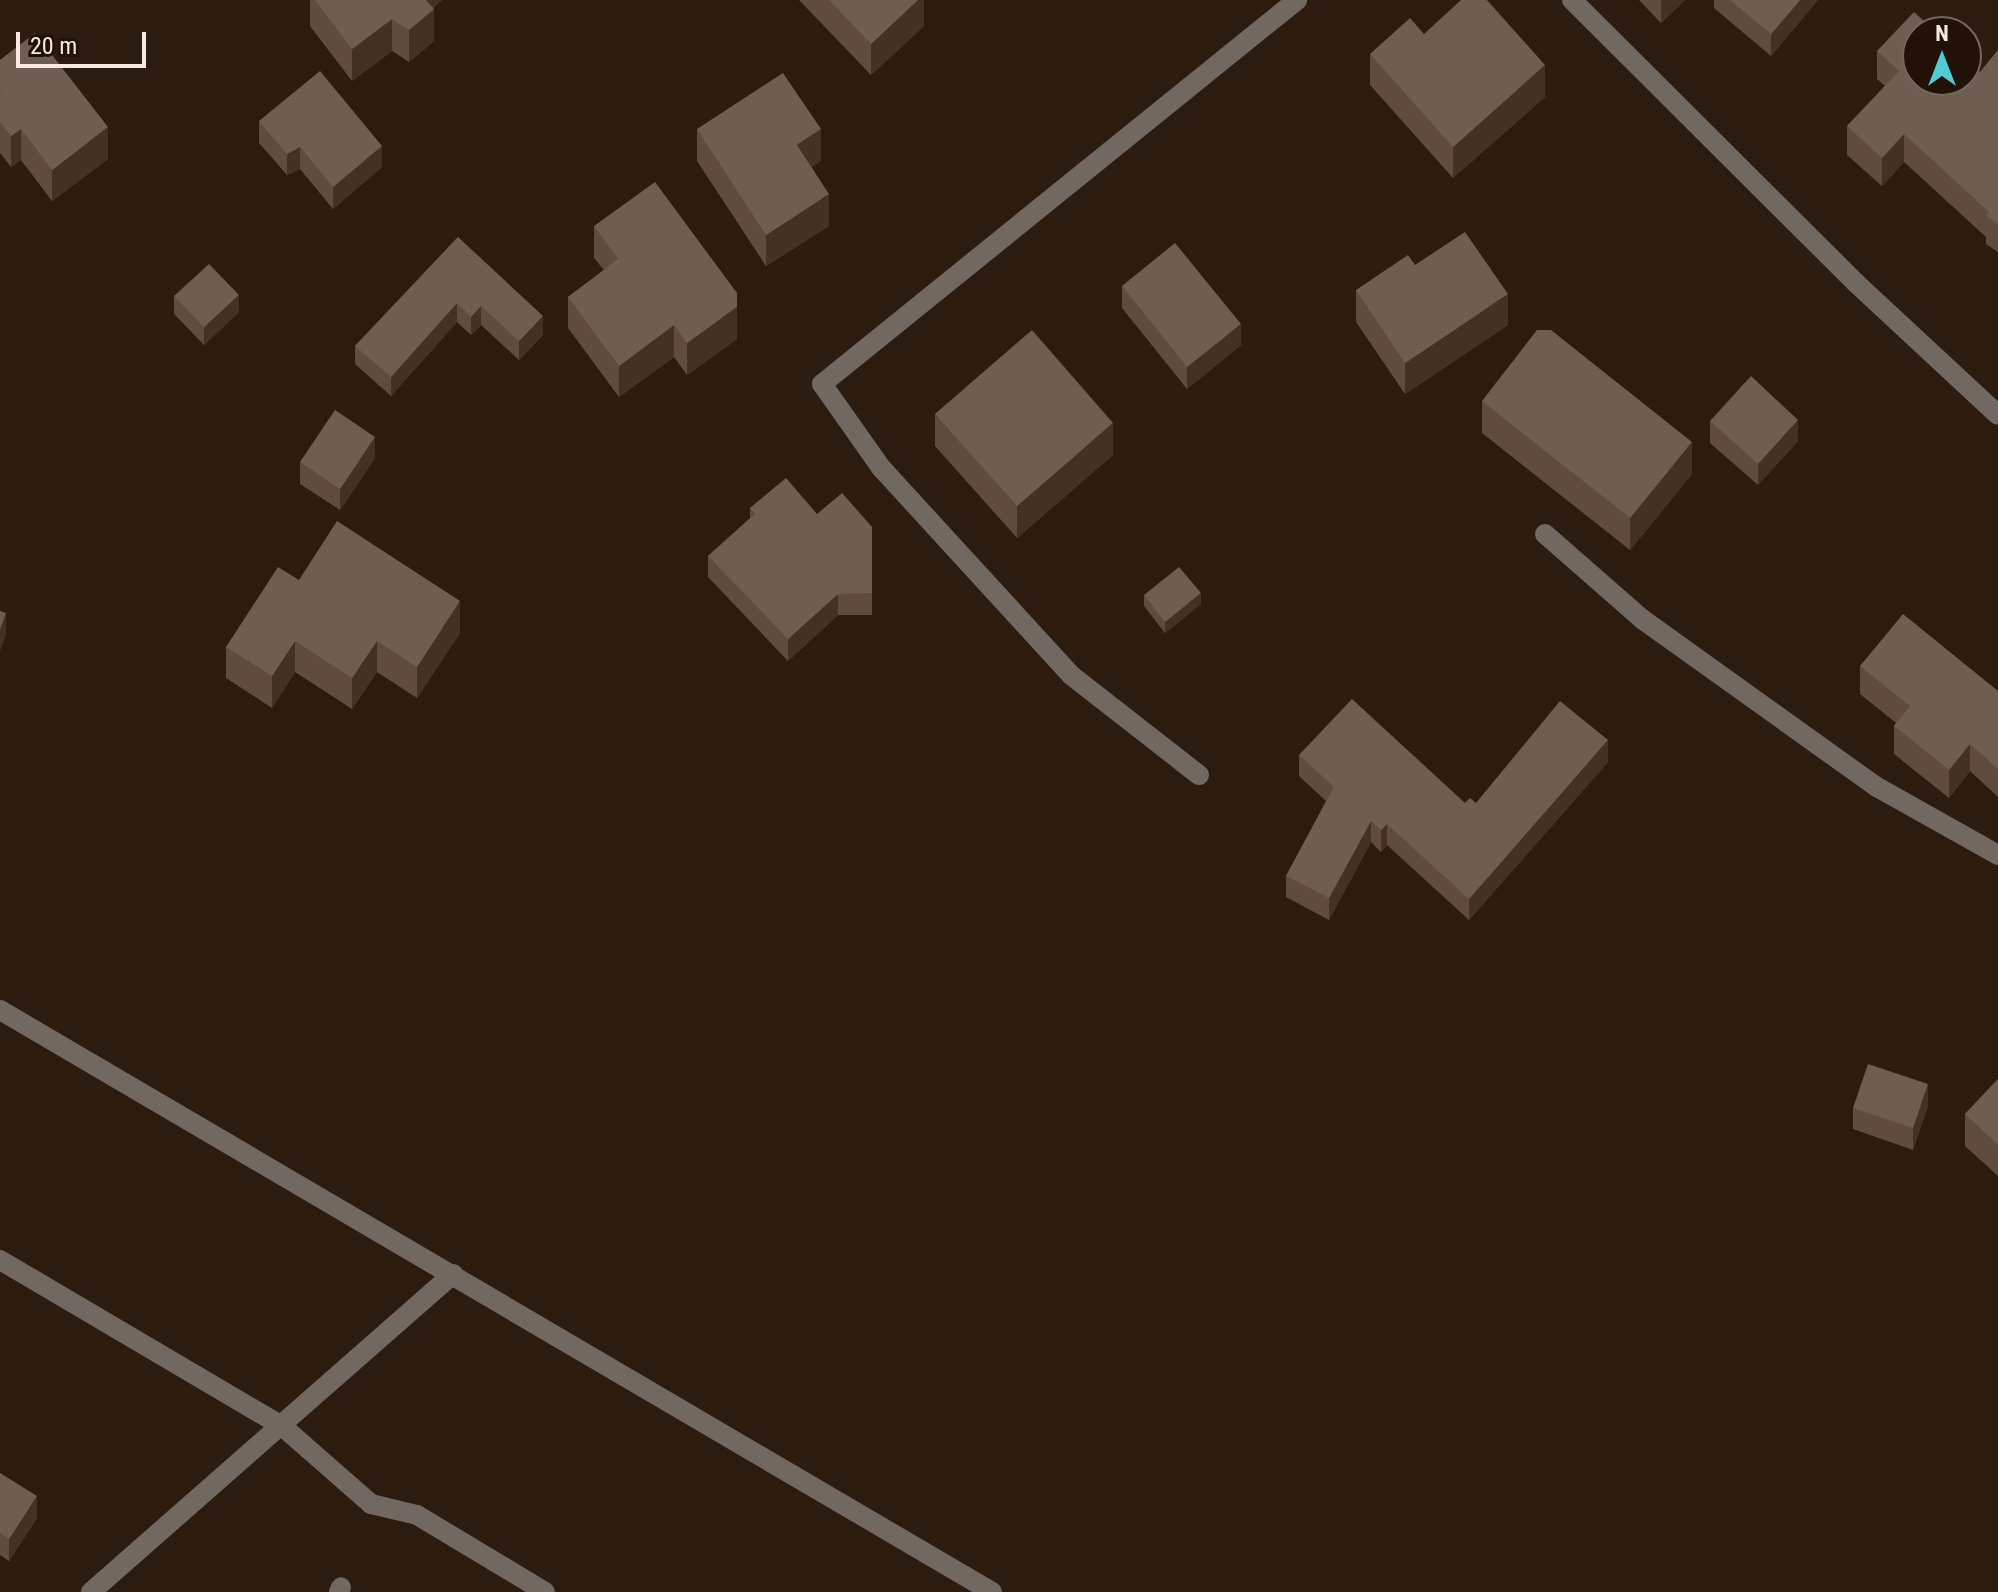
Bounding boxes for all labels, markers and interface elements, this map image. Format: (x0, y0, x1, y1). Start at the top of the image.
scale bar (20, 16, 150, 66)
north arrow (1902, 16, 1982, 96)
text: N (1935, 21, 1949, 46)
text: 20 m (30, 32, 77, 60)

